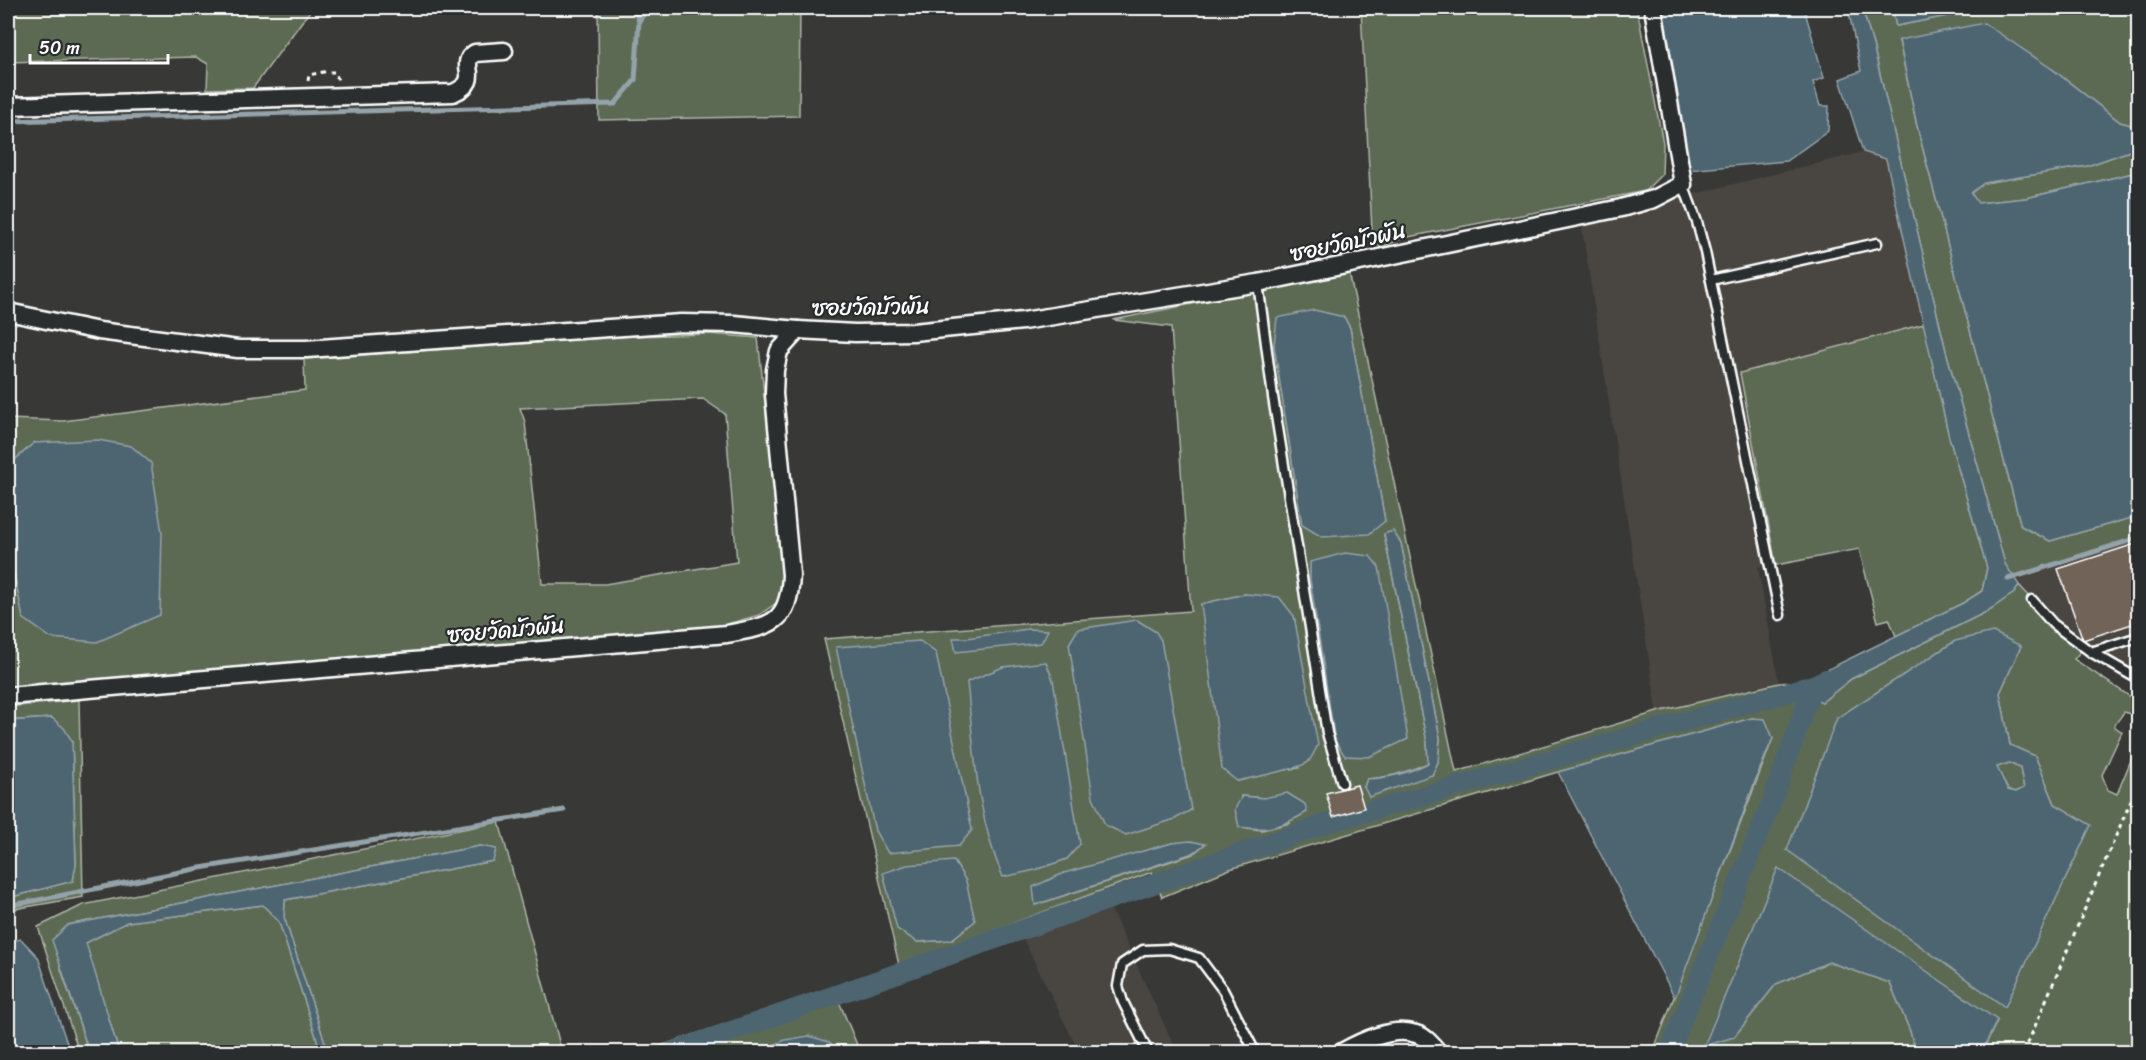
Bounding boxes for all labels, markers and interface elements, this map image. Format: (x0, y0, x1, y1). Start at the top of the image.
scale bar (30, 27, 168, 65)
text: 50 m (39, 32, 80, 64)
street label: ซอยวัดบัวผัน (1286, 211, 1410, 273)
street label: ซอยวัดบัวผัน (812, 286, 930, 328)
street label: ซอยวัดบัวผัน (446, 605, 566, 655)

